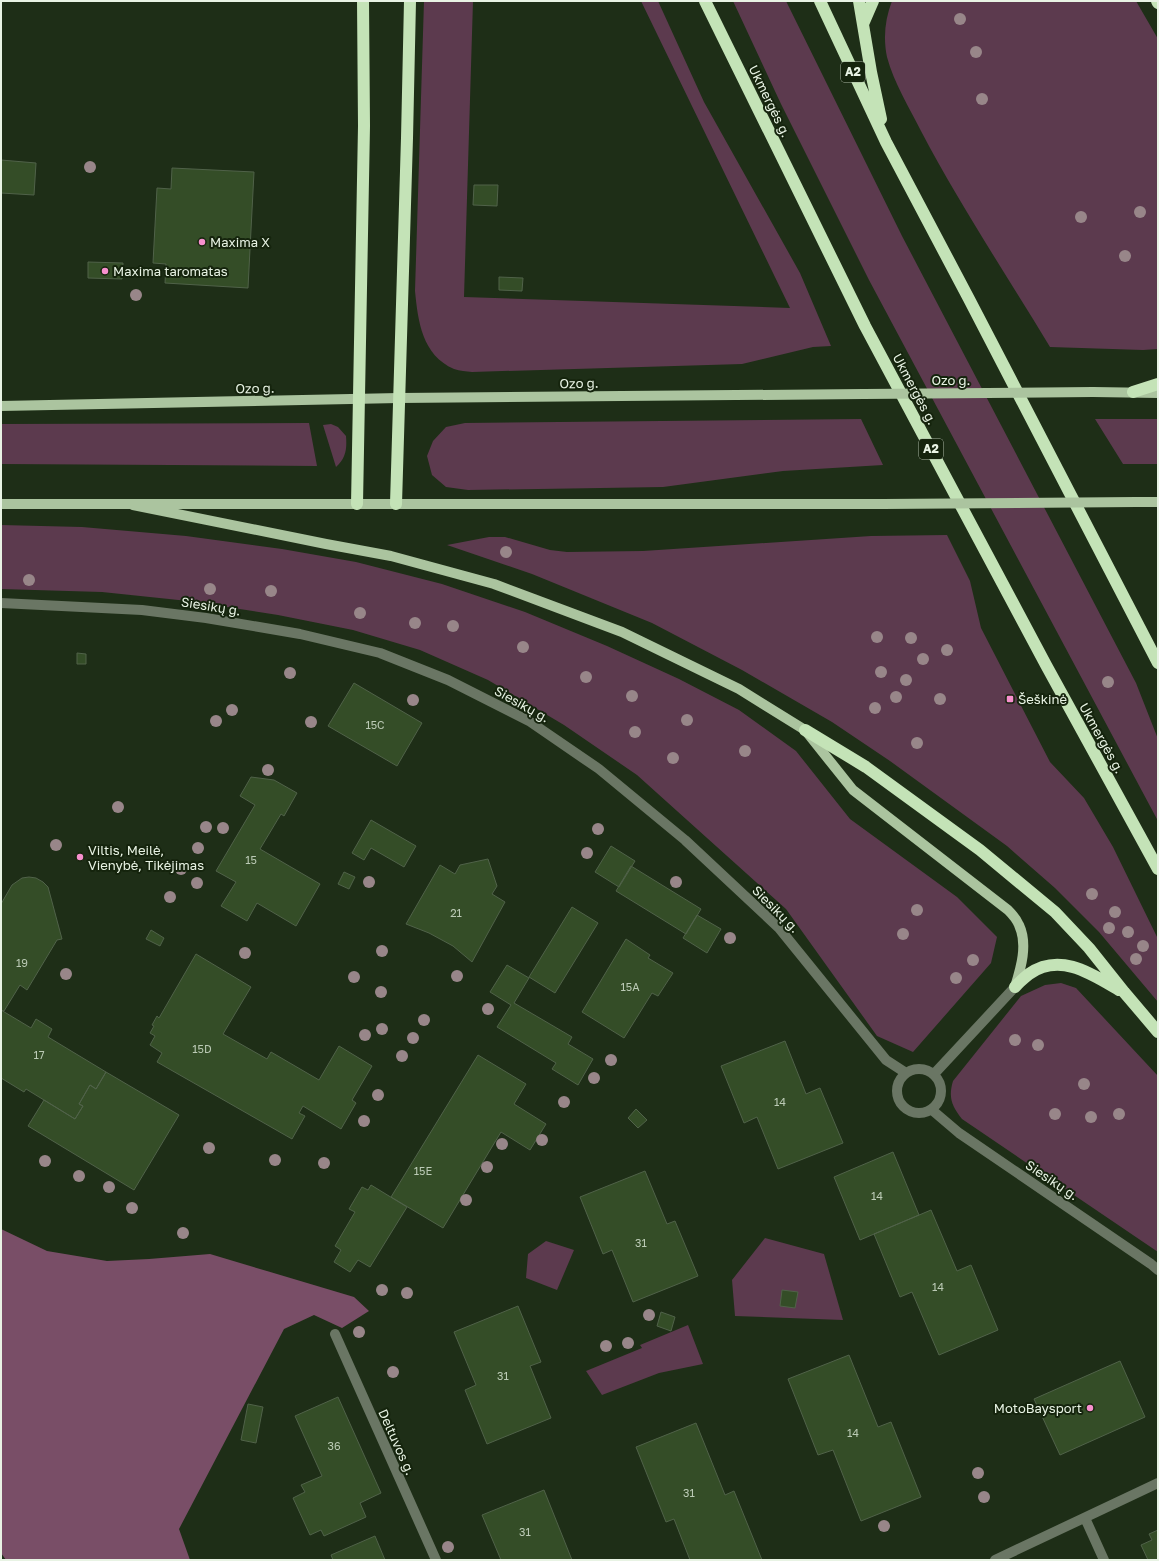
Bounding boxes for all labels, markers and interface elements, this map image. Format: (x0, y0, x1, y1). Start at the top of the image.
street label: Ukmergės g. (746, 62, 794, 140)
road number: A2 (841, 62, 865, 82)
place label: Maxima X (210, 234, 270, 250)
marker: Maxima X (197, 237, 207, 247)
place label: Maxima taromatas (113, 263, 228, 279)
marker: Maxima taromatas (100, 266, 110, 276)
street label: Ukmergės g. (890, 351, 940, 427)
street label: Ozo g. (931, 372, 971, 388)
street label: Ozo g. (559, 375, 599, 391)
street label: Ozo g. (235, 380, 275, 396)
road number: A2 (919, 439, 943, 459)
street label: Siesikų g. (180, 593, 242, 619)
street label: Siesikų g. (492, 682, 552, 726)
place label: Šeškinė (1018, 691, 1067, 707)
marker: Šeškinė (1005, 694, 1015, 704)
street label: Ukmergės g. (1076, 700, 1128, 776)
house number: 15C (365, 718, 385, 731)
place label: Viltis, Meilė, Vienybė, Tikėjimas (88, 842, 204, 873)
marker: Viltis, Meilė, Vienybė, Tikėjimas (75, 852, 85, 862)
house number: 15 (245, 853, 257, 866)
street label: Siesikų g. (749, 882, 803, 936)
house number: 21 (450, 906, 462, 919)
house number: 19 (16, 956, 28, 969)
house number: 15A (620, 980, 640, 993)
house number: 15D (192, 1042, 212, 1055)
house number: 17 (33, 1048, 45, 1061)
house number: 14 (774, 1095, 786, 1108)
street label: Siesikų g. (1023, 1157, 1081, 1203)
house number: 15E (414, 1164, 432, 1177)
house number: 14 (871, 1189, 883, 1202)
house number: 31 (635, 1236, 647, 1249)
house number: 14 (932, 1280, 944, 1293)
house number: 31 (497, 1369, 509, 1382)
place label: MotoBaysport (994, 1400, 1082, 1416)
marker: MotoBaysport (1085, 1403, 1095, 1413)
street label: Deltuvos g. (375, 1407, 419, 1477)
house number: 14 (847, 1426, 859, 1439)
house number: 36 (327, 1439, 341, 1452)
house number: 31 (683, 1486, 695, 1499)
house number: 31 (519, 1525, 531, 1538)

